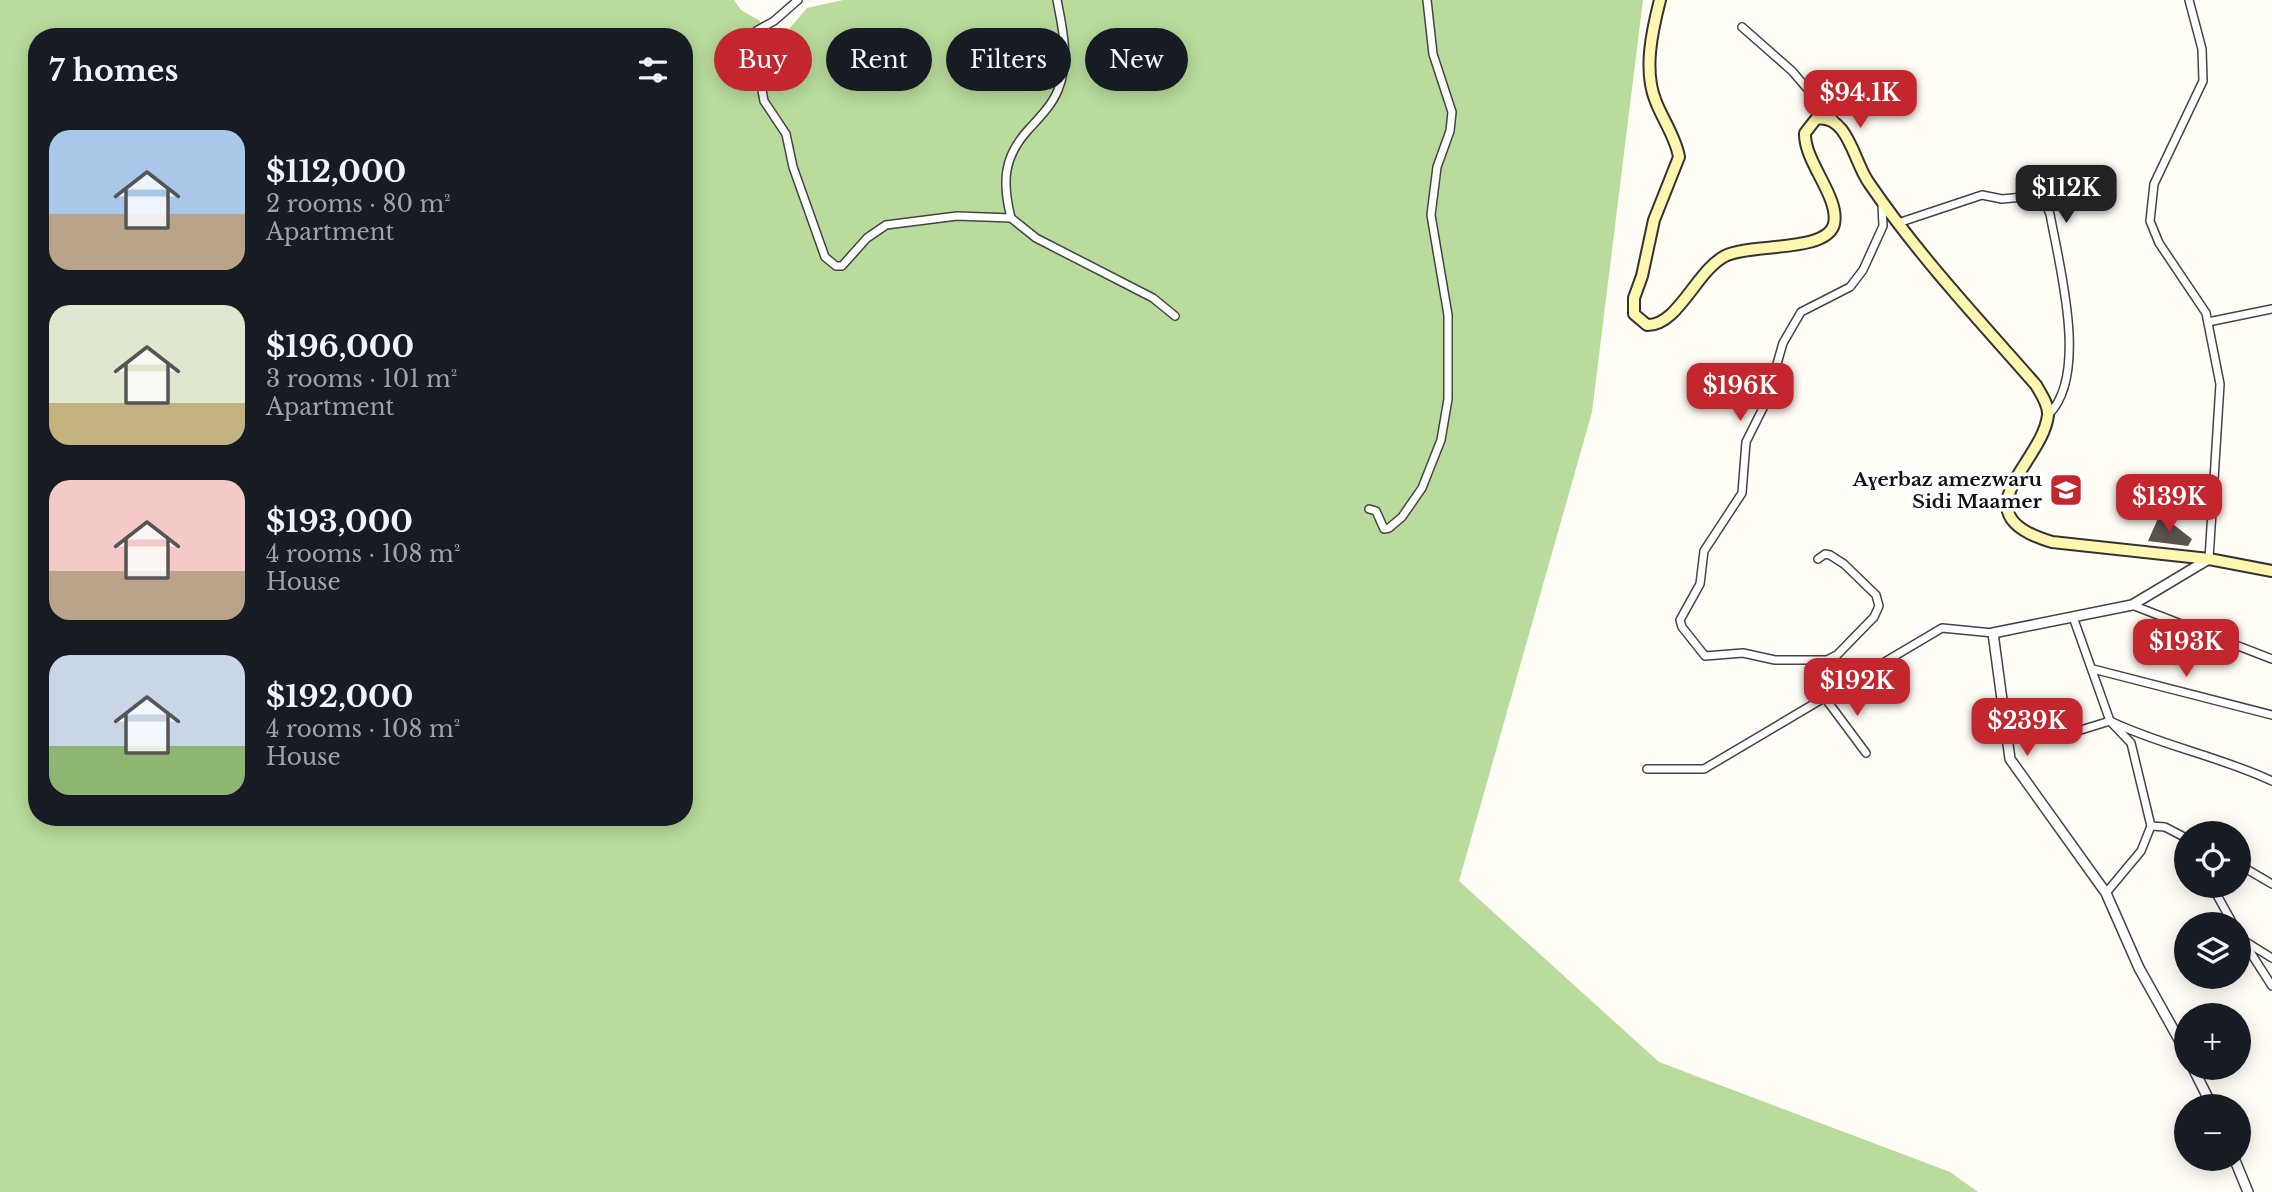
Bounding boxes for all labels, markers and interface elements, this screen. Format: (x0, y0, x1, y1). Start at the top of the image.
chip: Buy (714, 28, 812, 91)
chip: Rent (826, 28, 932, 91)
chip: Filters (946, 28, 1071, 91)
chip: New (1085, 28, 1188, 91)
icon: filters (634, 51, 672, 89)
text: 7 homes (49, 52, 178, 89)
pin: $94.1K (1803, 71, 1917, 130)
text: $94.1K (1820, 79, 1900, 107)
text: $112,000 (266, 153, 406, 190)
icon: home (105, 158, 189, 242)
pin: $112K (2017, 166, 2115, 225)
text: $112K (2032, 174, 2100, 202)
text: 2 rooms · 80 m² (266, 190, 451, 218)
text: Apartment (266, 218, 394, 246)
text: $196,000 (266, 328, 414, 365)
icon: home (105, 333, 189, 417)
pin: $196K (1691, 364, 1789, 423)
text: 3 rooms · 101 m² (266, 365, 457, 393)
text: $196K (1703, 372, 1777, 400)
text: Apartment (266, 393, 394, 421)
place label: Aɣerbaz amezwaru Sidi Maamer (1852, 468, 2043, 513)
school or university icon: Aɣerbaz amezwaru Sidi Maamer (2047, 471, 2085, 509)
pin: $139K (2120, 475, 2218, 534)
text: $139K (2132, 483, 2206, 511)
text: $193,000 (266, 503, 413, 540)
icon: home (105, 508, 189, 592)
text: 4 rooms · 108 m² (266, 540, 460, 568)
text: House (266, 568, 341, 596)
pin: $193K (2137, 620, 2235, 679)
text: $193K (2149, 628, 2223, 656)
pin: $192K (1808, 658, 1906, 718)
text: $192K (1820, 667, 1894, 695)
text: $192,000 (266, 678, 413, 715)
icon: home (105, 683, 189, 767)
pin: $239K (1978, 698, 2076, 758)
text: $239K (1988, 707, 2066, 735)
text: 4 rooms · 108 m² (266, 715, 460, 743)
text: House (266, 743, 341, 771)
map controls (2174, 821, 2251, 1171)
button: locate (2174, 821, 2251, 898)
button: layers (2174, 912, 2251, 989)
button: + (2174, 1003, 2251, 1080)
button: − (2174, 1094, 2251, 1171)

